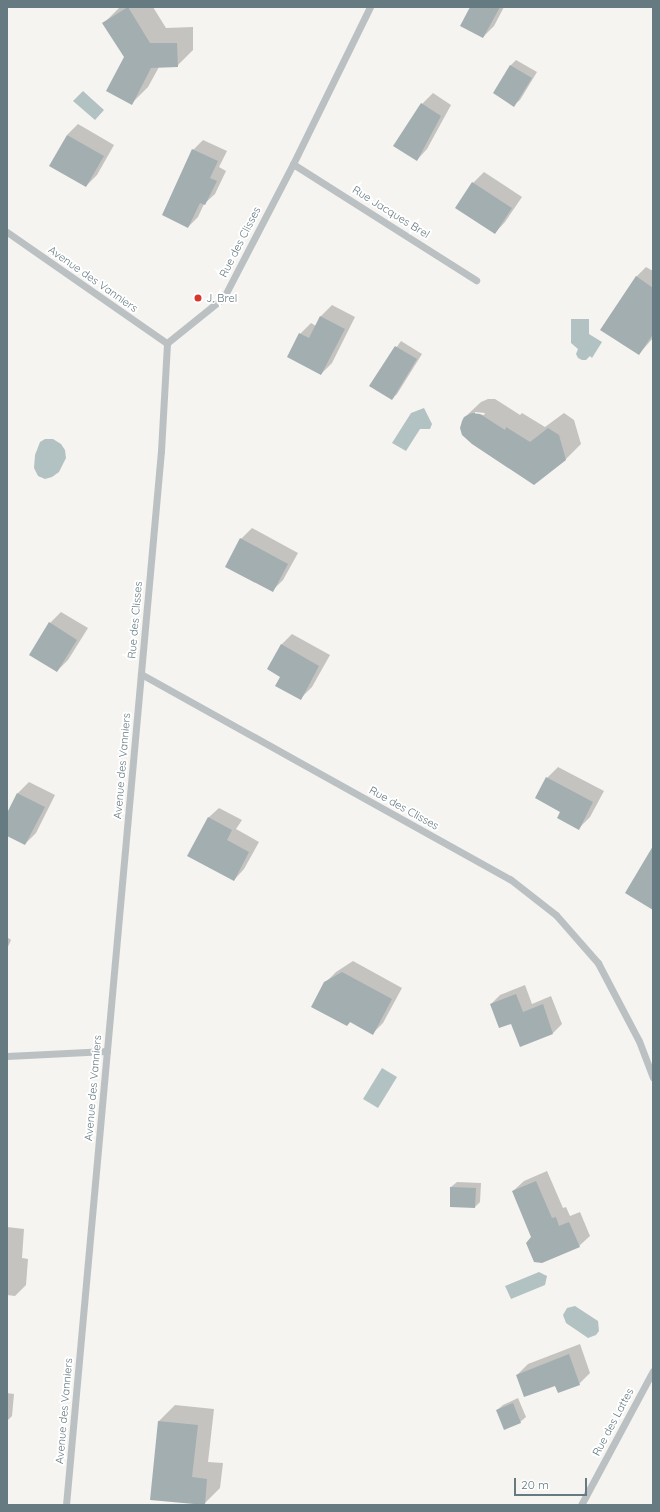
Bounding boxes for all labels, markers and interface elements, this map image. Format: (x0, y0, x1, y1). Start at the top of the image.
street label: Rue Jacques Brel (350, 183, 432, 241)
street label: Rue des Clisses (217, 204, 263, 280)
street label: Avenue des Vanniers (46, 243, 140, 315)
place label: J. Brel (206, 291, 237, 305)
marker: J. Brel (193, 293, 203, 303)
street label: Rue des Clisses (125, 581, 145, 659)
street label: Avenue des Vanniers (111, 713, 133, 819)
street label: Rue des Clisses (367, 783, 441, 833)
street label: Avenue des Vanniers (82, 1035, 104, 1141)
street label: Avenue des Vanniers (53, 1358, 75, 1464)
street label: Rue des Lattes (590, 1386, 636, 1458)
scale bar (516, 1470, 589, 1496)
text: 20 m (521, 1477, 549, 1492)

